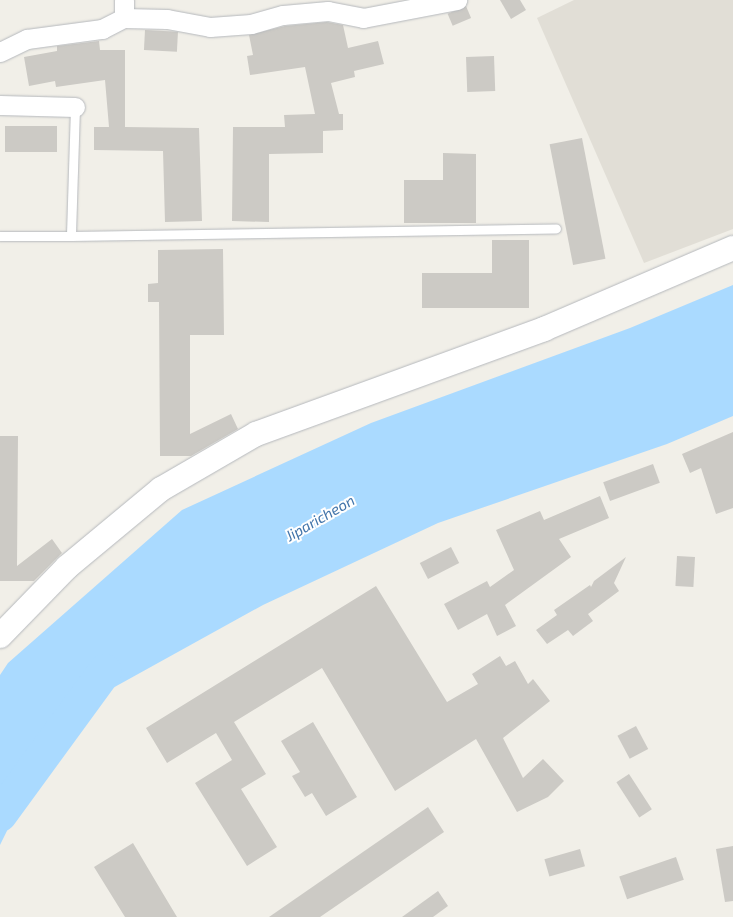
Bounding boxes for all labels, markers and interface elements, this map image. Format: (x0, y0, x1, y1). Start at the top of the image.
water label: Jiparicheon (282, 491, 358, 545)

